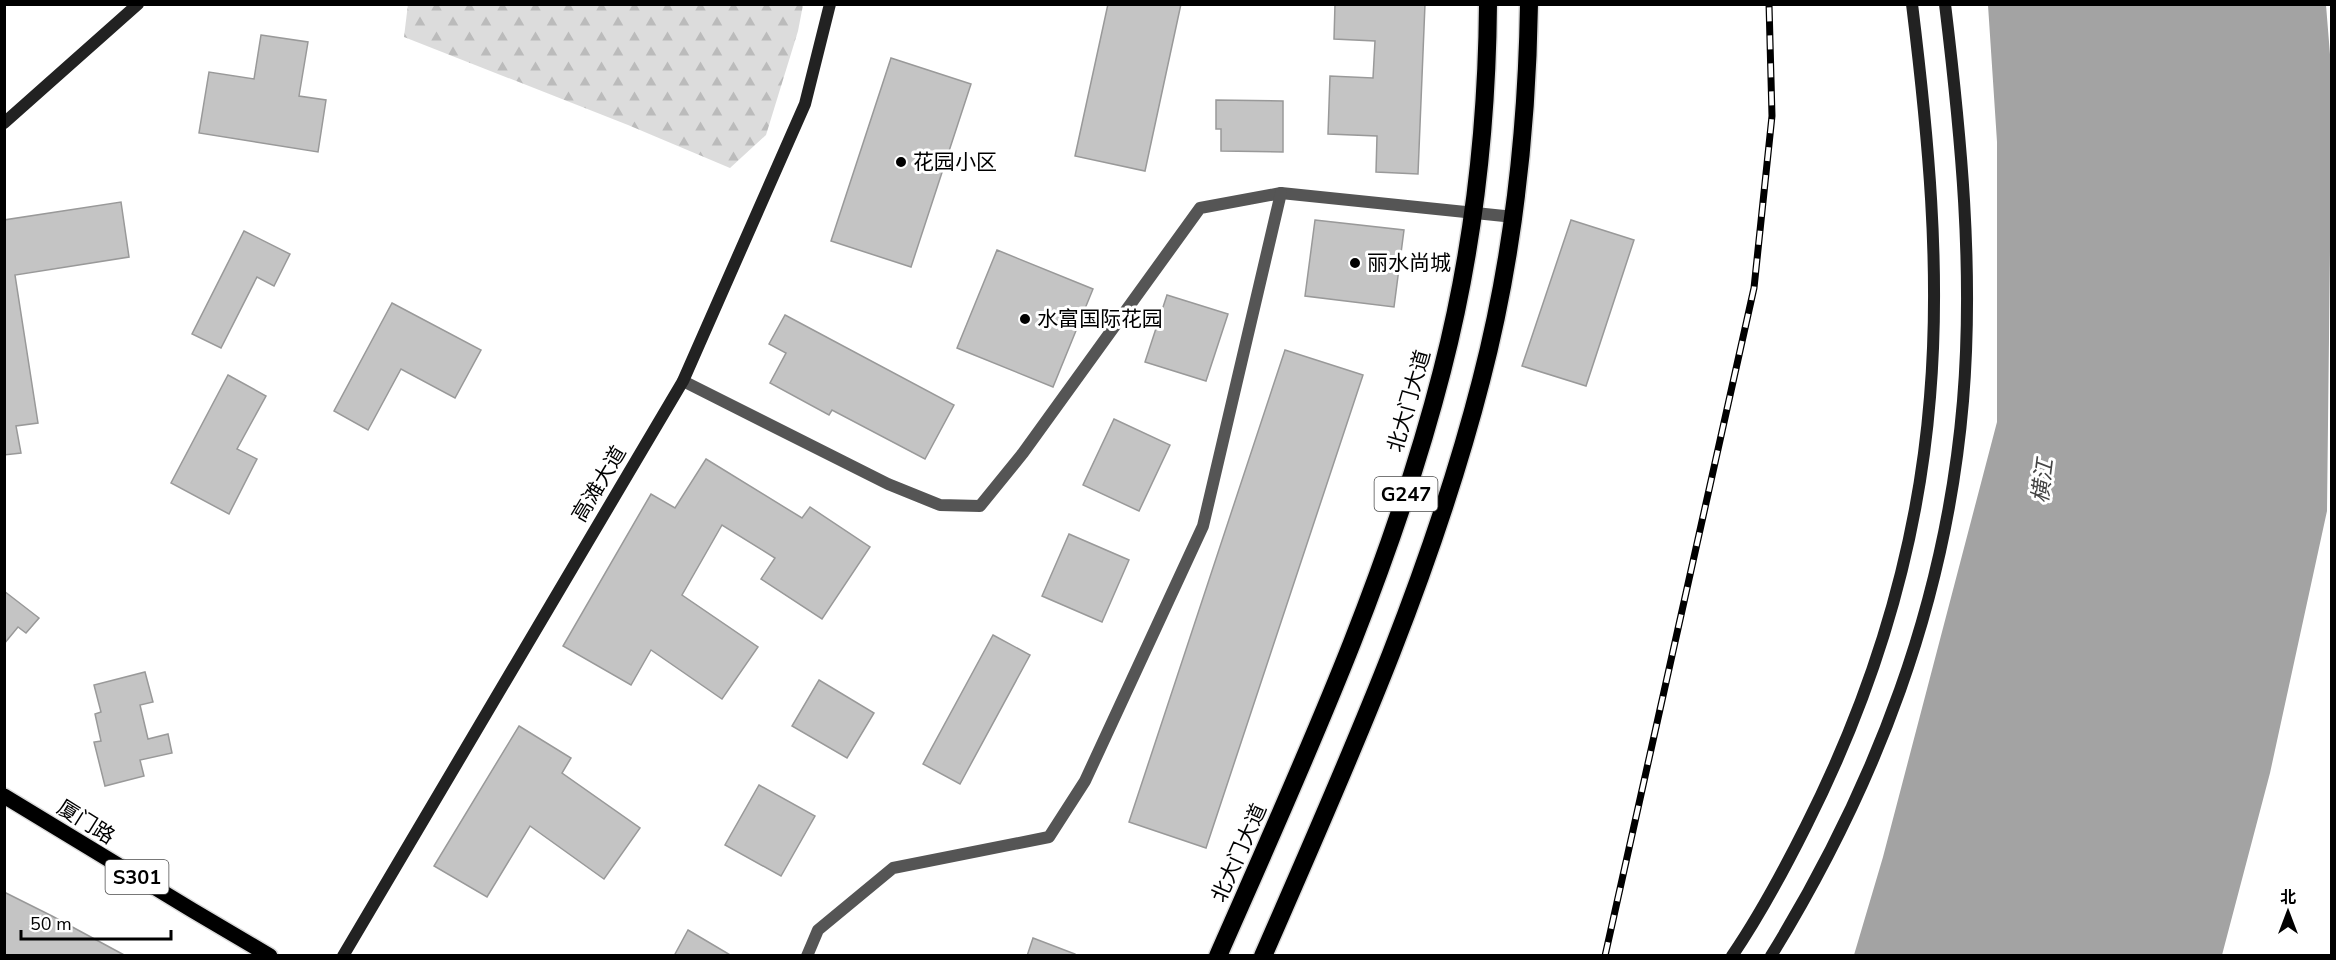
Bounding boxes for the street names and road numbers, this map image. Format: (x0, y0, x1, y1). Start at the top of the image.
street label: 北大门大道 (1381, 347, 1437, 455)
street label: 高滩大道 (565, 441, 633, 527)
road number: G247 (1374, 477, 1438, 511)
street label: 厦门路 (52, 793, 120, 851)
street label: 北大门大道 (1205, 799, 1273, 907)
road number: S301 (106, 860, 168, 894)

